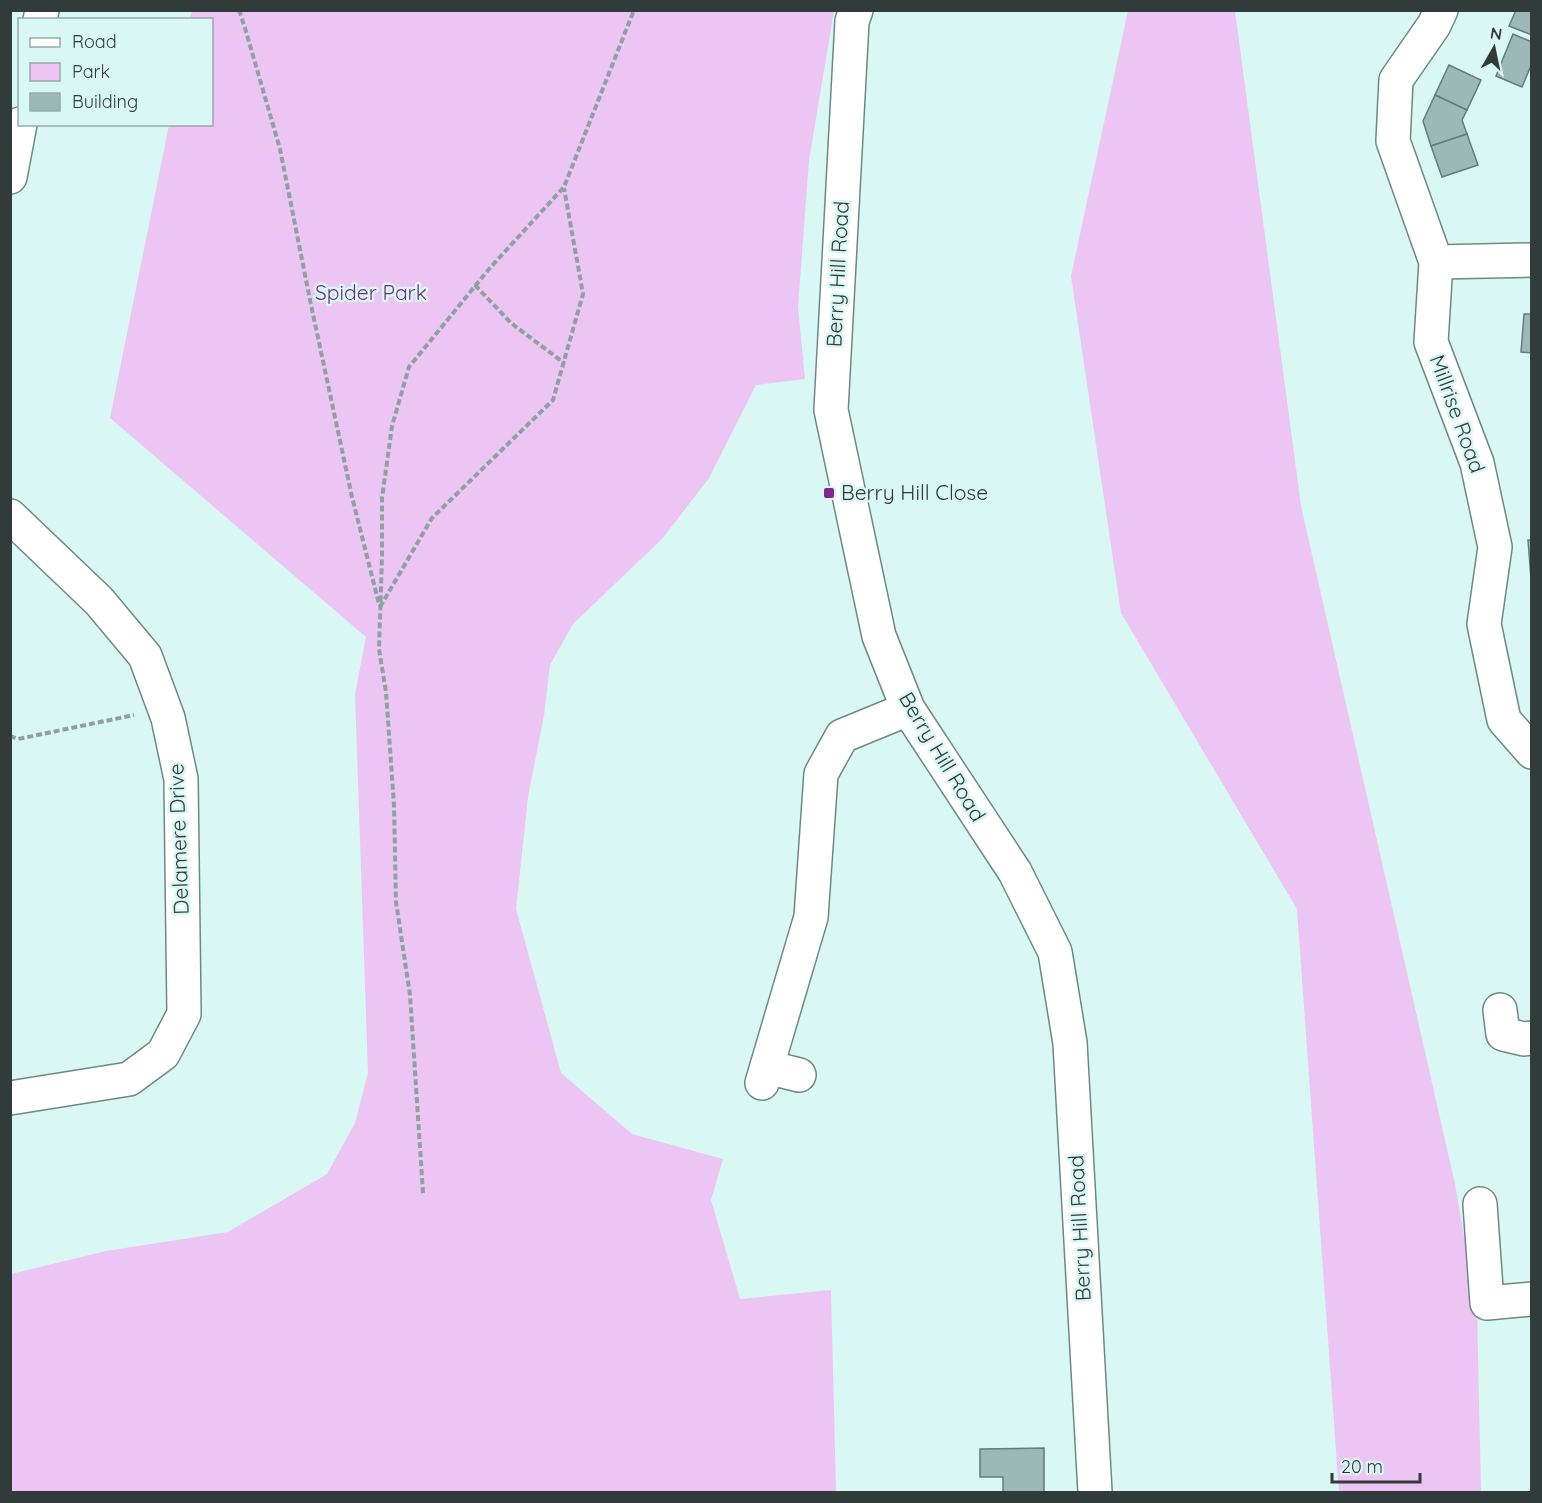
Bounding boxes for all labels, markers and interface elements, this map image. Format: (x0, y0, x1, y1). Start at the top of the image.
legend (18, 18, 213, 126)
north arrow (1464, 18, 1524, 78)
text: N (1489, 22, 1504, 44)
text: Road (72, 30, 117, 53)
text: Park (72, 60, 110, 83)
text: Building (72, 90, 138, 113)
street label: Berry Hill Road (820, 200, 854, 348)
park label: Spider Park (315, 279, 427, 305)
street label: Millrise Road (1425, 351, 1491, 476)
place label: Berry Hill Close (841, 479, 988, 505)
marker: Berry Hill Close (822, 486, 836, 500)
street label: Berry Hill Road (894, 687, 992, 826)
street label: Delamere Drive (162, 763, 194, 915)
street label: Berry Hill Road (1062, 1154, 1096, 1302)
scale bar (1332, 1446, 1420, 1484)
text: 20 m (1341, 1455, 1383, 1478)

